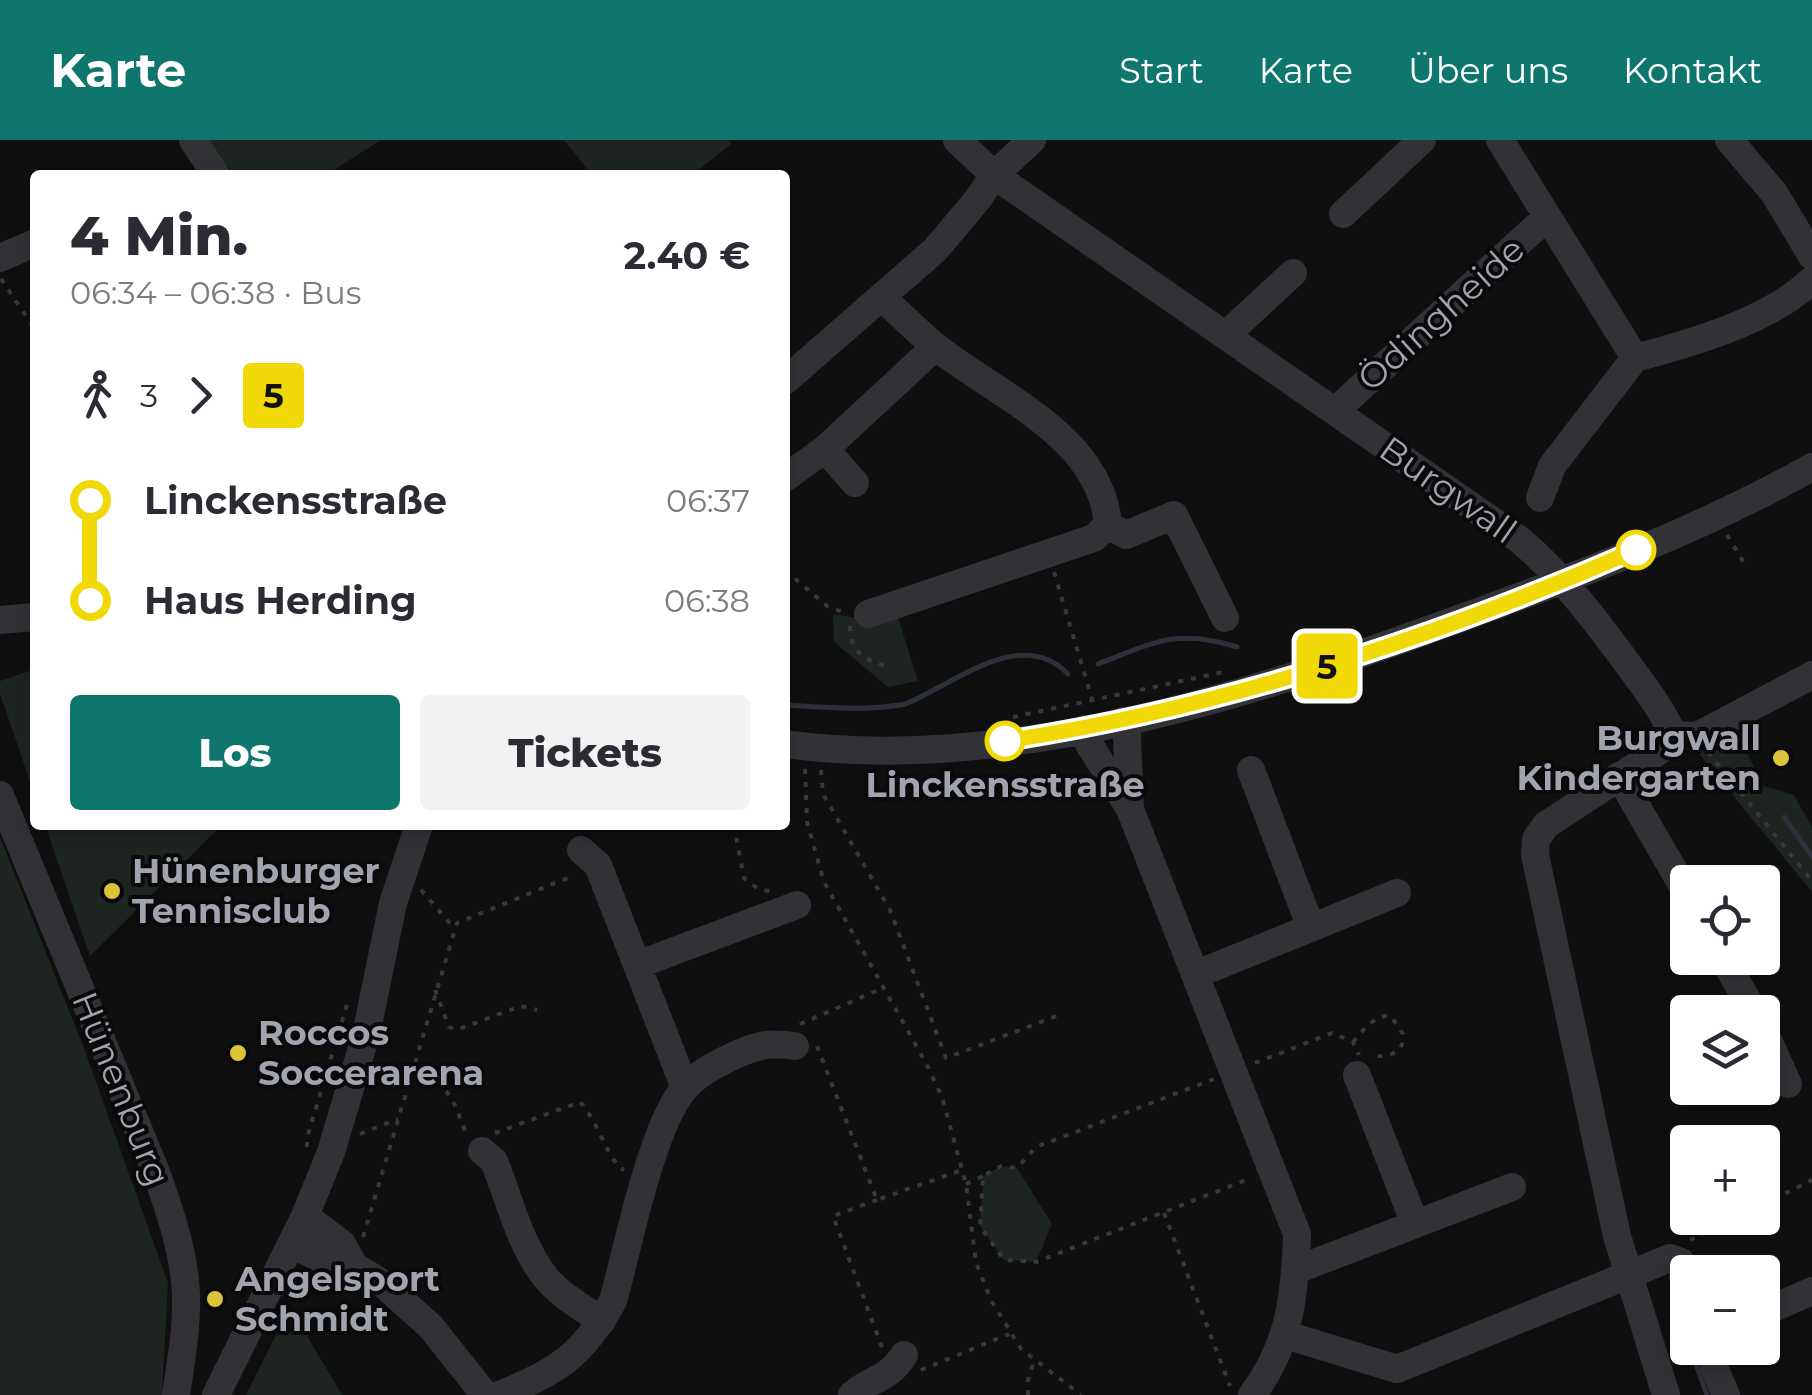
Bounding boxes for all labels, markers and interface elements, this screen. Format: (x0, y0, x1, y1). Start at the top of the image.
text: Karte (50, 41, 186, 99)
text: Start (1119, 49, 1204, 92)
text: Karte (1259, 49, 1353, 92)
text: Über uns (1408, 49, 1568, 92)
text: Kontakt (1623, 49, 1762, 92)
text: 4 Min. (70, 202, 248, 269)
street label: Ödingheide (1349, 228, 1533, 400)
text: 2.40 € (624, 232, 750, 279)
text: 06:34 – 06:38 · Bus (70, 273, 361, 312)
icon: walk (70, 368, 125, 423)
icon: forward (173, 368, 228, 423)
text: 5 (263, 374, 284, 417)
text: 3 (140, 376, 158, 415)
street label: Burgwall (1372, 427, 1525, 552)
text: Linckensstraße (144, 477, 447, 524)
text: 06:37 (666, 481, 750, 520)
unlabelled marker (1617, 531, 1655, 569)
text: Haus Herding (144, 577, 417, 624)
text: 06:38 (664, 581, 750, 620)
line badge: 5 (1294, 634, 1360, 698)
text: 5 (1317, 645, 1337, 688)
button: Los (70, 695, 400, 810)
button: Tickets (420, 695, 750, 810)
place label: Burgwall Kindergarten (1517, 716, 1761, 799)
marker: Linckensstraße (986, 722, 1024, 760)
marker: Burgwall Kindergarten (1770, 747, 1792, 769)
place label: Linckensstraße (866, 763, 1145, 806)
place label: Hünenburger Tennisclub (132, 849, 380, 932)
map controls (1670, 865, 1780, 1365)
button: locate (1670, 865, 1780, 975)
marker: Hünenburger Tennisclub (101, 880, 123, 902)
street label: Hünenburg (63, 986, 180, 1192)
button: layers (1670, 995, 1780, 1105)
place label: Roccos Soccerarena (258, 1011, 484, 1094)
marker: Roccos Soccerarena (227, 1042, 249, 1064)
button: + (1670, 1125, 1780, 1235)
button: − (1670, 1255, 1780, 1365)
place label: Angelsport Schmidt (234, 1257, 440, 1340)
marker: Angelsport Schmidt (204, 1288, 226, 1310)

